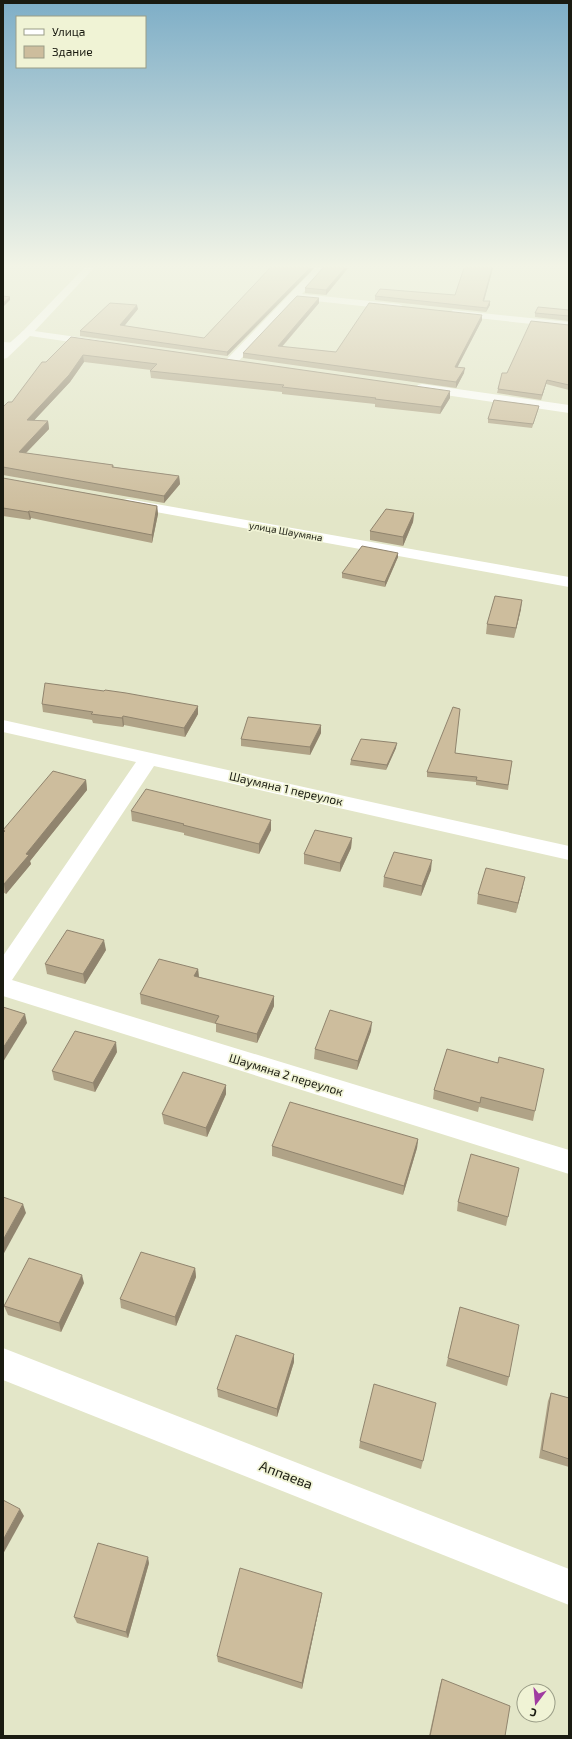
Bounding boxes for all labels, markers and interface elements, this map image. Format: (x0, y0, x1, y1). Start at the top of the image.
legend (16, 16, 146, 68)
text: Улица (52, 24, 85, 38)
text: Здание (52, 44, 93, 58)
street label: улица Шаумяна (248, 519, 324, 544)
street label: Шаумяна 1 переулок (228, 768, 345, 809)
street label: Шаумяна 2 переулок (227, 1050, 345, 1099)
street label: Аппаева (257, 1457, 315, 1492)
north arrow (516, 1683, 556, 1723)
text: С (528, 1706, 538, 1720)

